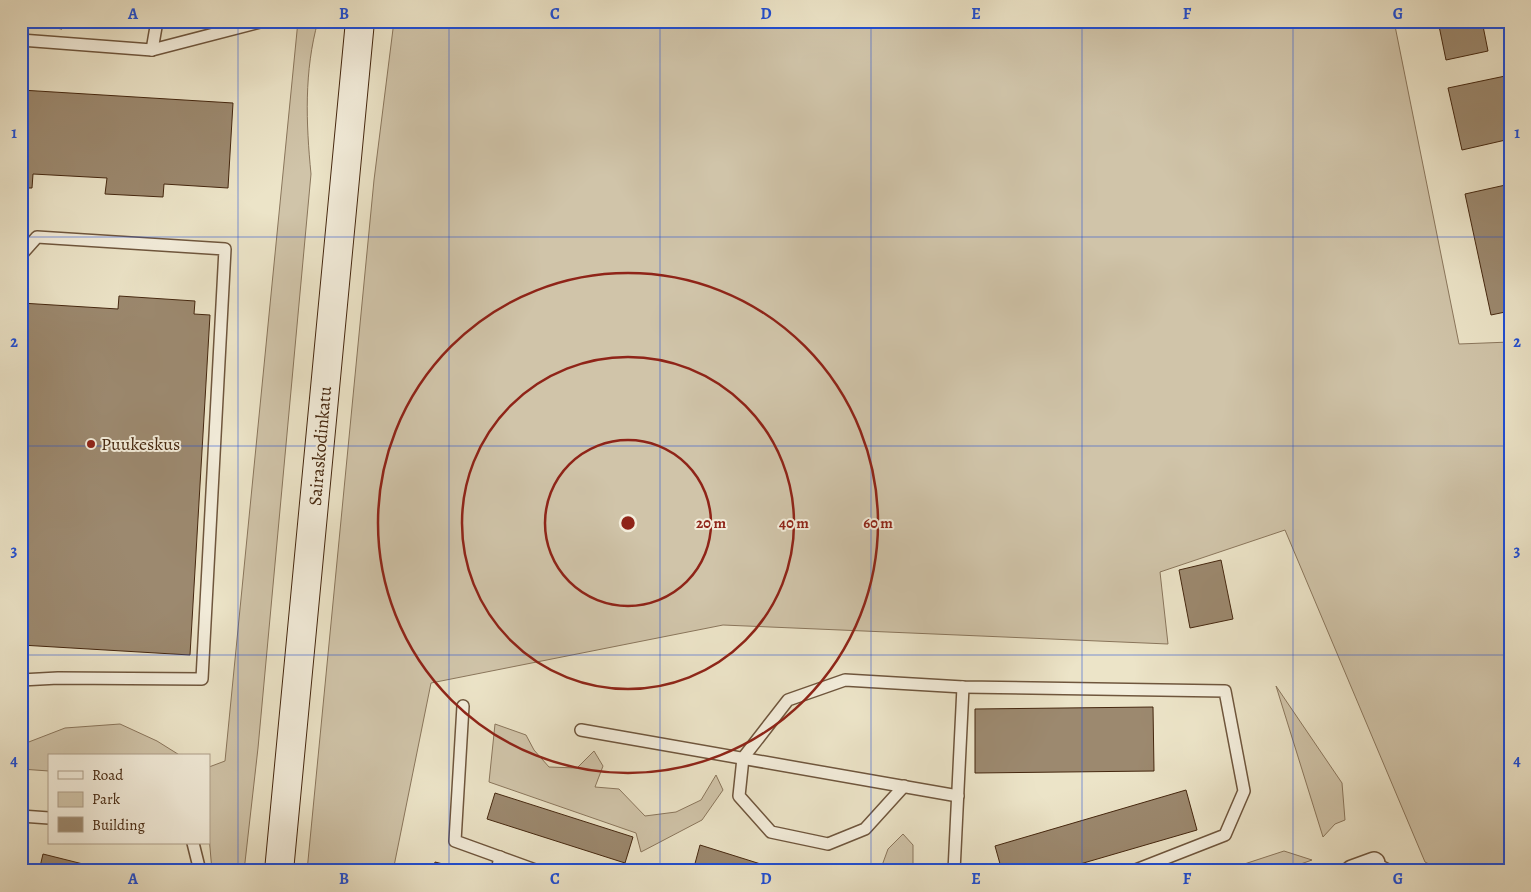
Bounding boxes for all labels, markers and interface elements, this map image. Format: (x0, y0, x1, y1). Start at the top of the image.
text: A (127, 3, 139, 25)
text: B (339, 3, 349, 25)
text: C (550, 3, 560, 25)
text: D (760, 3, 772, 25)
text: E (971, 3, 981, 25)
text: F (1183, 3, 1192, 25)
text: G (1393, 3, 1403, 25)
text: 1 (11, 122, 17, 144)
text: 1 (1514, 122, 1520, 144)
text: 2 (10, 331, 18, 353)
text: 2 (1513, 331, 1521, 353)
street label: Sairaskodinkatu (303, 385, 337, 507)
place label: Puukeskus (101, 432, 180, 456)
marker: Puukeskus (85, 438, 97, 450)
text: 20 m (696, 513, 726, 533)
text: 40 m (779, 513, 809, 533)
text: 60 m (863, 513, 893, 533)
centre of rings (619, 514, 637, 532)
text: 3 (11, 540, 18, 562)
text: 3 (1514, 540, 1521, 562)
text: 4 (10, 750, 18, 772)
text: 4 (1513, 750, 1521, 772)
legend (48, 754, 210, 844)
text: Road (92, 765, 124, 785)
text: Park (92, 789, 121, 809)
text: Building (92, 815, 145, 835)
text: A (127, 868, 139, 890)
text: B (339, 868, 349, 890)
text: C (550, 868, 560, 890)
text: D (760, 868, 772, 890)
text: E (971, 868, 981, 890)
text: F (1183, 868, 1192, 890)
text: G (1393, 868, 1403, 890)

